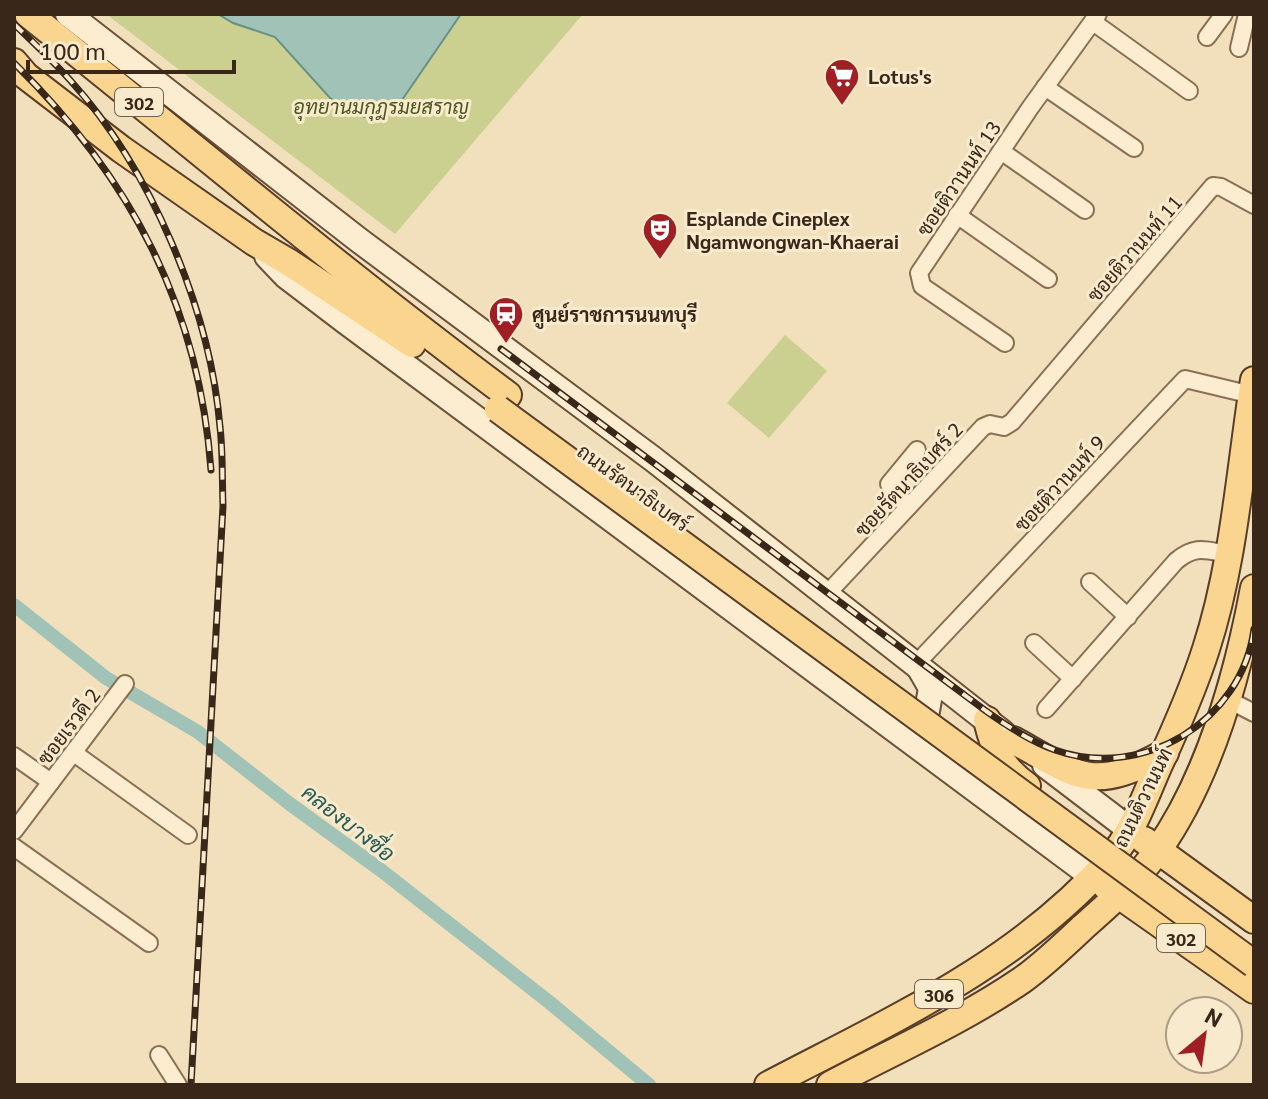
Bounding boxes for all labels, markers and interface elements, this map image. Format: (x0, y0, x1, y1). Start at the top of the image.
scale bar (28, 24, 234, 74)
text: 100 m (40, 34, 106, 66)
supermarket icon: Lotus's (823, 57, 861, 107)
place label: Lotus's (868, 63, 932, 89)
road number: 302 (115, 88, 163, 116)
park label: อุทยานมกุฎรมยสราญ (293, 93, 469, 121)
street label: ซอยติวานนท์ 13 (910, 116, 1006, 240)
street label: ซอยติวานนท์ 11 (1081, 189, 1187, 307)
place label: Esplande Cineplex Ngamwongwan-Khaerai (686, 205, 899, 254)
theatre icon: Esplande Cineplex Ngamwongwan-Khaerai (641, 211, 679, 261)
station icon: ศูนย์ราชการนนทบุรี (487, 295, 525, 345)
place label: ศูนย์ราชการนนทบุรี (532, 301, 697, 330)
street label: ซอยรัตนาธิเบศร์ 2 (848, 416, 968, 542)
street label: ซอยติวานนท์ 9 (1008, 429, 1110, 537)
street label: ถนนรัตนาธิเบศร์ (573, 437, 695, 537)
street label: ซอยเรวดี 2 (31, 683, 105, 769)
street label: ถนนติวานนท์ (1107, 743, 1177, 851)
water label: คลองบางซื่อ (297, 774, 404, 867)
road number: 302 (1157, 924, 1205, 952)
road number: 306 (915, 980, 963, 1008)
north arrow (1164, 995, 1244, 1075)
text: N (1201, 1001, 1228, 1033)

